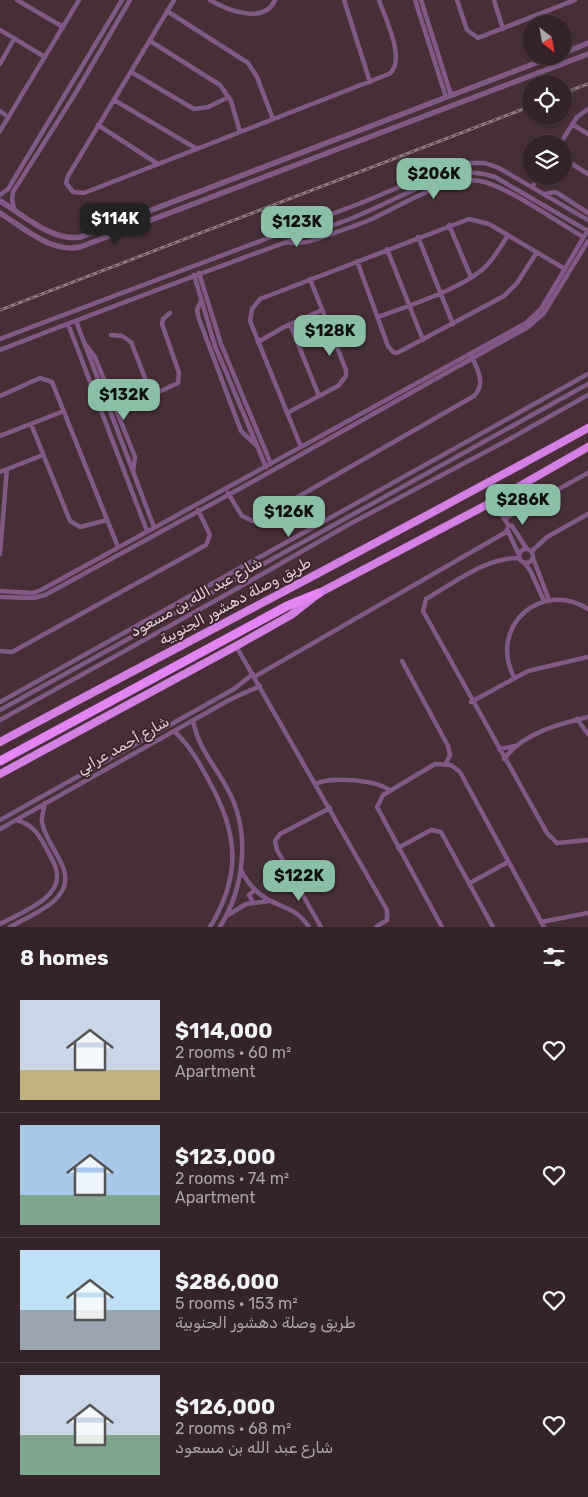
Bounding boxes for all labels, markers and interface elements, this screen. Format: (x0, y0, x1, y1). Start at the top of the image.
north arrow (522, 15, 572, 65)
map controls (522, 15, 572, 185)
button: locate (522, 75, 572, 125)
button: layers (522, 135, 572, 185)
pin: $206K (399, 158, 469, 200)
text: $206K (408, 164, 461, 183)
pin: $114K (80, 202, 150, 245)
pin: $123K (262, 206, 332, 248)
text: $114K (91, 209, 139, 228)
text: $123K (272, 212, 322, 231)
pin: $128K (295, 314, 365, 357)
text: $128K (305, 321, 355, 340)
pin: $132K (89, 378, 159, 421)
text: $132K (99, 385, 149, 404)
pin: $286K (488, 484, 558, 526)
text: $286K (497, 490, 549, 509)
pin: $126K (254, 496, 324, 538)
text: $126K (264, 502, 314, 521)
street label: شارع عبد الله بن مسعود (127, 553, 266, 643)
street label: طريق وصلة دهشور الجنوبية (156, 553, 314, 650)
street label: شارع أحمد عرابي (74, 712, 174, 780)
pin: $122K (264, 860, 334, 902)
text: $122K (274, 866, 324, 885)
icon: filters (540, 943, 568, 971)
text: 8 homes (20, 945, 109, 970)
text: $114,000 (175, 1018, 273, 1043)
icon: home (60, 1020, 120, 1080)
icon: heart (540, 1036, 568, 1064)
text: 2 rooms · 60 m² (175, 1043, 292, 1062)
text: Apartment (175, 1062, 255, 1081)
text: $123,000 (175, 1144, 275, 1169)
icon: home (60, 1145, 120, 1205)
icon: heart (540, 1161, 568, 1189)
text: 2 rooms · 74 m² (175, 1169, 289, 1188)
text: Apartment (175, 1188, 255, 1207)
text: $286,000 (175, 1269, 279, 1294)
icon: home (60, 1270, 120, 1330)
icon: heart (540, 1286, 568, 1314)
text: 5 rooms · 153 m² (175, 1294, 298, 1313)
text: طريق وصلة دهشور الجنوبية (175, 1313, 356, 1332)
text: $126,000 (175, 1394, 275, 1419)
icon: home (60, 1395, 120, 1455)
icon: heart (540, 1411, 568, 1439)
text: 2 rooms · 68 m² (175, 1419, 292, 1438)
text: شارع عبد الله بن مسعود (175, 1438, 333, 1457)

